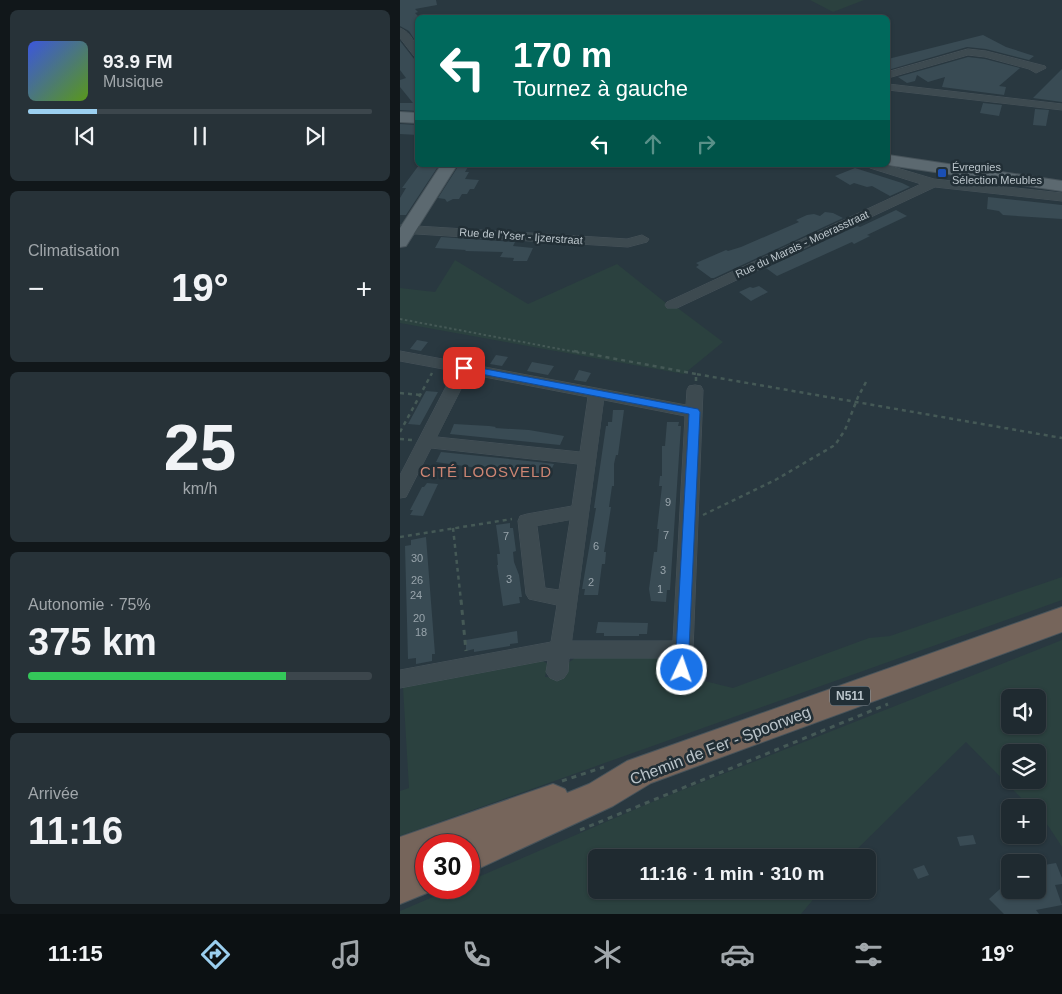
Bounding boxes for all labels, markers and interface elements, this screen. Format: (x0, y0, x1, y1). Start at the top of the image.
icon: left (430, 35, 495, 100)
text: 170 m (513, 35, 612, 74)
text: 93.9 FM (103, 51, 173, 72)
text: Musique (103, 73, 163, 90)
text: Tournez à gauche (513, 76, 688, 101)
icon: previous (71, 122, 99, 150)
icon: pause (186, 122, 214, 150)
icon: next (301, 122, 329, 150)
icon: left (586, 130, 614, 158)
icon: ahead (639, 130, 667, 158)
icon: right (692, 130, 720, 158)
place label: Évregnies Sélection Meubles (952, 161, 1042, 186)
marker: Évregnies Sélection Meubles (936, 167, 948, 179)
street label: Rue du Marais - Moerasstraat (734, 208, 870, 280)
street label: Rue de l'Yser - Ijzerstraat (459, 226, 583, 246)
text: Climatisation (28, 242, 120, 259)
text: 19° (171, 267, 229, 309)
text: − (28, 273, 44, 304)
text: + (356, 273, 372, 304)
pin (443, 347, 485, 389)
icon: arrive (450, 354, 478, 382)
text: 25 (164, 411, 236, 484)
district label: CITÉ LOOSVELD (420, 463, 552, 480)
text: km/h (183, 480, 217, 497)
house number: 9 (665, 496, 671, 508)
house number: 7 (663, 529, 669, 541)
house number: 7 (503, 530, 509, 542)
house number: 6 (593, 540, 599, 552)
house number: 30 (411, 552, 423, 564)
house number: 3 (660, 564, 666, 576)
house number: 3 (506, 573, 512, 585)
house number: 26 (411, 574, 423, 586)
house number: 2 (588, 576, 594, 588)
house number: 1 (657, 583, 663, 595)
house number: 24 (410, 589, 422, 601)
text: Autonomie · 75% (28, 596, 151, 613)
house number: 20 (413, 612, 425, 624)
text: 375 km (28, 621, 157, 663)
house number: 18 (415, 626, 427, 638)
position arrow (655, 643, 707, 695)
road number: N511 (830, 686, 870, 706)
map controls (1001, 689, 1046, 899)
button: sound (1001, 689, 1046, 734)
street label: Chemin de Fer - Spoorweg (627, 703, 813, 788)
button: layers (1001, 744, 1046, 789)
text: Arrivée (28, 785, 79, 802)
button: + (1001, 799, 1046, 844)
text: 11:16 (28, 810, 123, 852)
speed limit sign: 30 (415, 834, 480, 899)
button: − (1001, 854, 1046, 899)
text: 11:16 · 1 min · 310 m (640, 863, 824, 884)
icon: directions (198, 937, 233, 972)
icon: music (329, 937, 364, 972)
icon: phone (459, 937, 494, 972)
icon: climate (590, 937, 625, 972)
icon: car (720, 937, 755, 972)
icon: filters (851, 937, 886, 972)
text: 11:15 (48, 941, 103, 966)
text: 19° (981, 941, 1014, 966)

